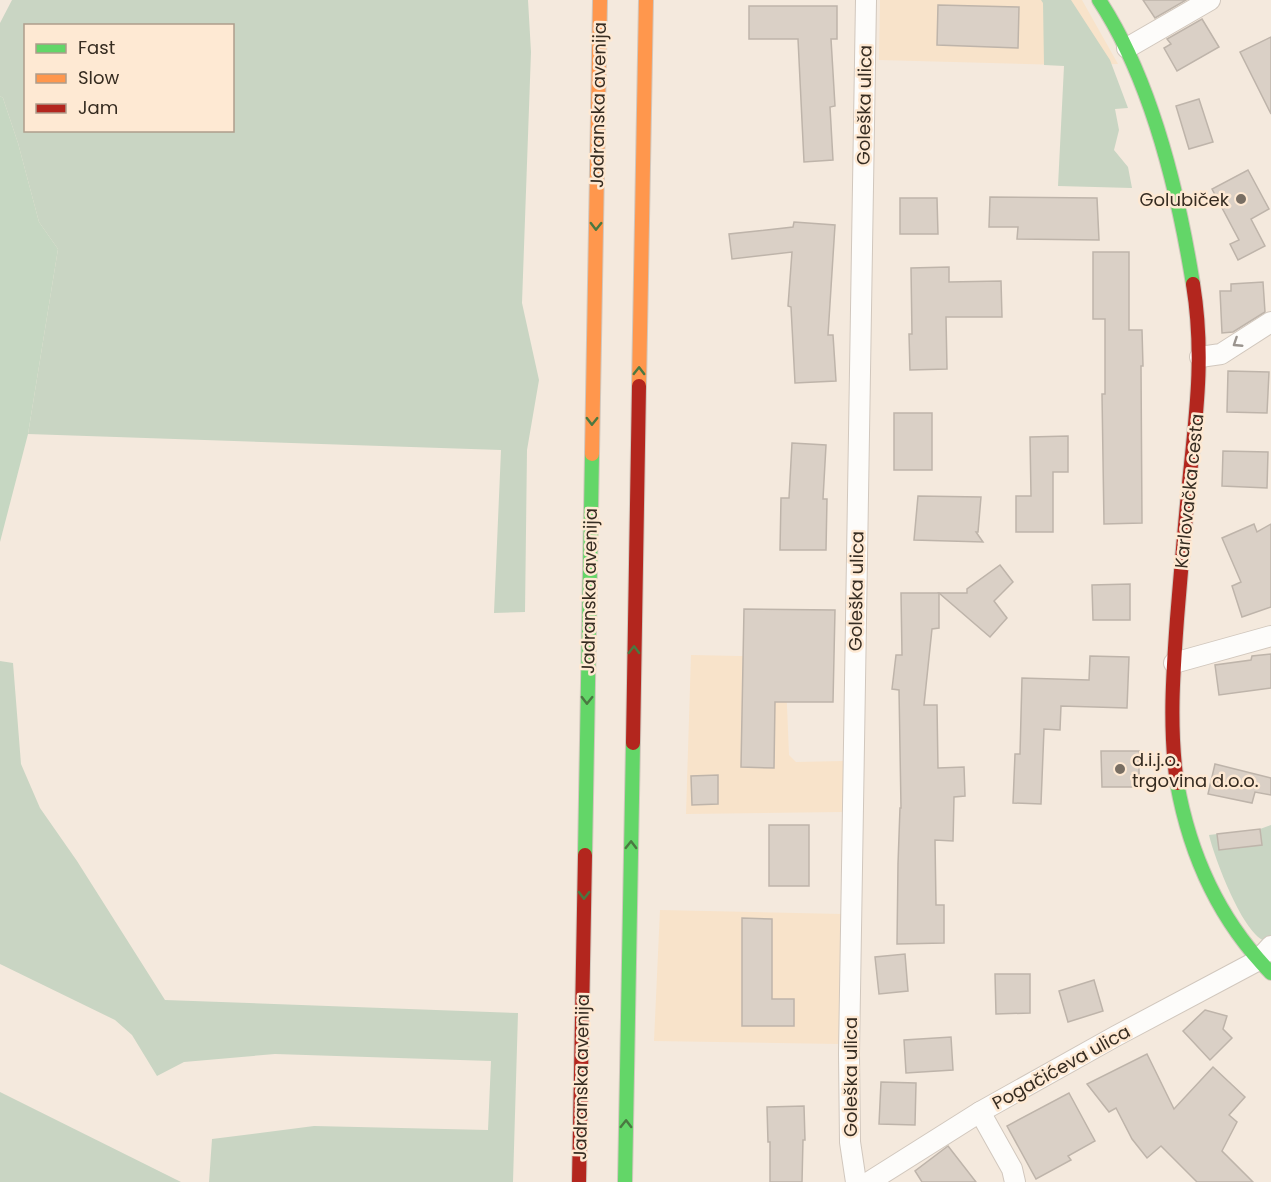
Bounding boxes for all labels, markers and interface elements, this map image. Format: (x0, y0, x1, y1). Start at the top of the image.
street label: Jadranska avenija (584, 22, 612, 188)
legend (24, 24, 234, 132)
text: Fast (78, 35, 115, 60)
street label: Goleška ulica (850, 45, 878, 165)
text: Slow (78, 65, 120, 90)
text: Jam (78, 95, 118, 120)
place label: Golubiček (1140, 187, 1230, 212)
marker: Golubiček (1234, 192, 1248, 206)
one-way arrow (590, 222, 602, 231)
one-way arrow (1233, 336, 1243, 348)
one-way arrow (633, 366, 646, 375)
street label: Karlovačka cesta (1168, 412, 1210, 570)
one-way arrow (586, 417, 599, 426)
street label: Jadranska avenija (575, 508, 603, 674)
street label: Goleška ulica (842, 531, 870, 651)
one-way arrow (628, 645, 641, 654)
one-way arrow (581, 696, 593, 705)
place label: d.i.j.o. trgovina d.o.o. (1132, 747, 1259, 793)
marker: d.i.j.o. trgovina d.o.o. (1113, 762, 1127, 776)
one-way arrow (625, 840, 637, 849)
one-way arrow (578, 891, 590, 900)
street label: Jadranska avenija (567, 994, 595, 1160)
street label: Goleška ulica (838, 1017, 863, 1137)
street label: Pogačićeva ulica (987, 1019, 1135, 1115)
one-way arrow (620, 1119, 632, 1128)

